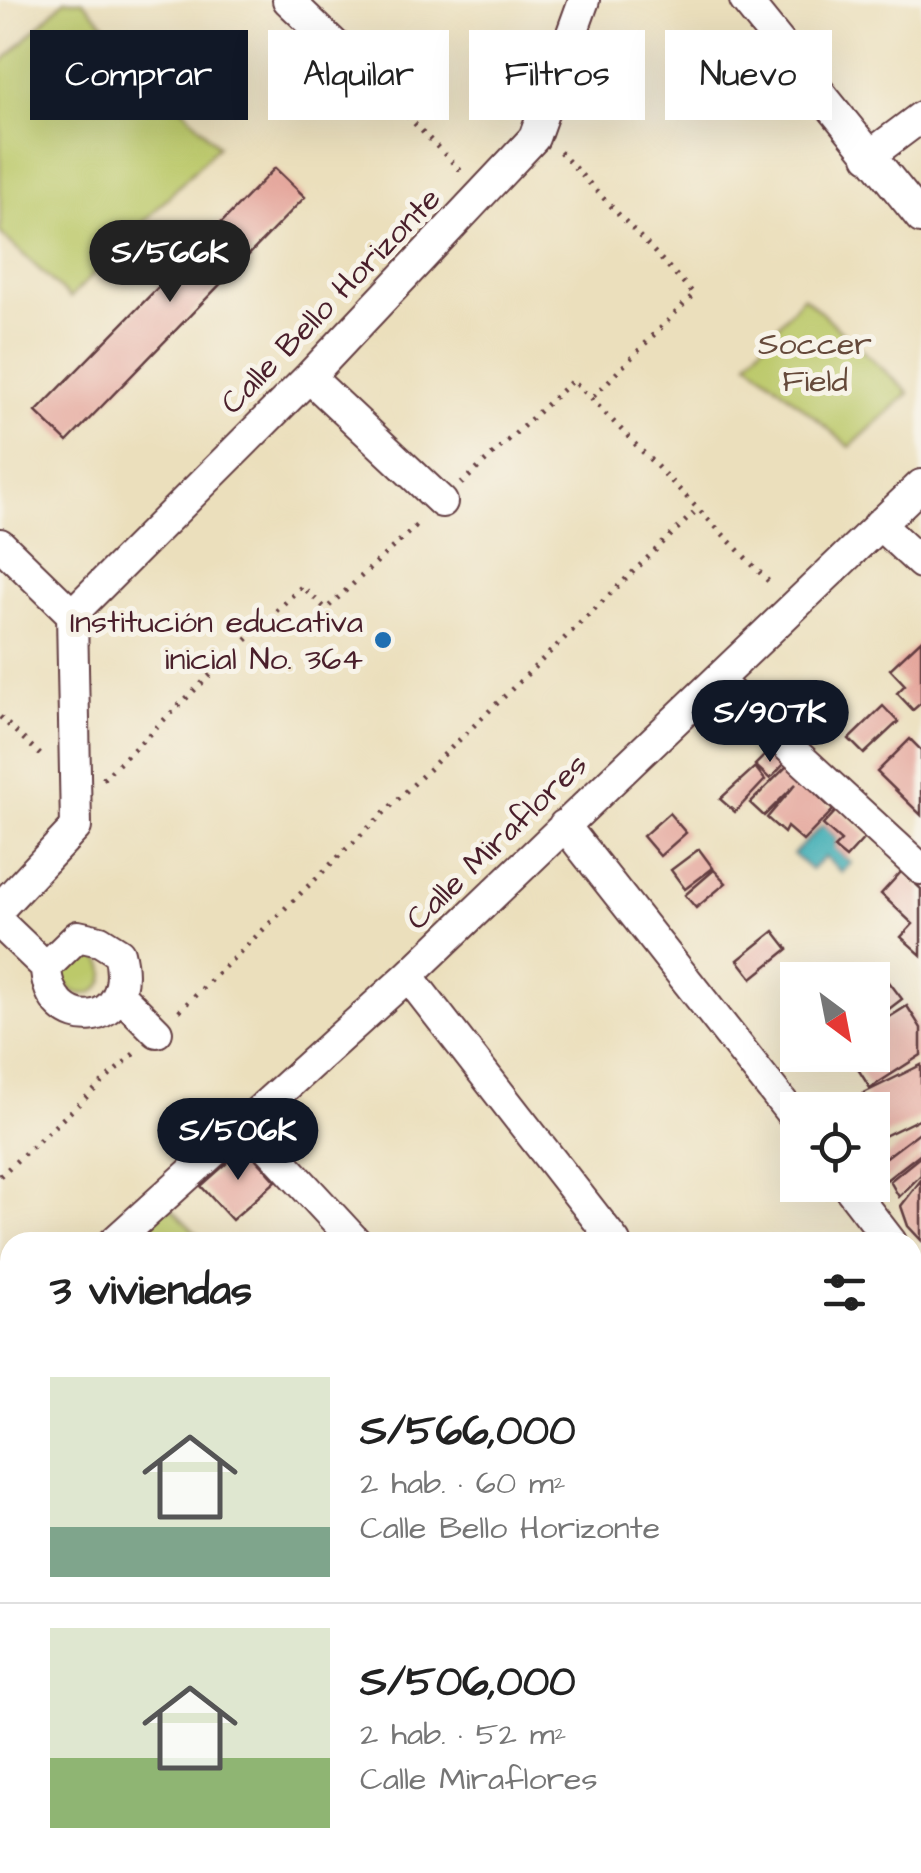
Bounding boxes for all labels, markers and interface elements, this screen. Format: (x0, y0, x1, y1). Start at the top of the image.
chip: Comprar (30, 30, 248, 120)
chip: Alquilar (268, 30, 449, 120)
chip: Filtros (469, 30, 645, 120)
chip: Nuevo (665, 30, 832, 120)
street label: Calle Bello Horizonte (211, 177, 451, 425)
pin: S/566K (89, 220, 251, 305)
text: S/566K (111, 230, 229, 275)
park label: Soccer Field (758, 322, 872, 404)
place label: Institución educativa inicial No. 364 (70, 600, 363, 682)
marker: Institución educativa inicial No. 364 (372, 629, 394, 651)
pin: S/907K (689, 680, 851, 765)
text: S/907K (714, 690, 826, 735)
street label: Calle Miraflores (396, 743, 598, 941)
north arrow (780, 962, 890, 1072)
map controls (780, 962, 890, 1202)
button: locate (780, 1092, 890, 1202)
pin: S/506K (157, 1098, 319, 1183)
text: S/506K (179, 1108, 297, 1153)
text: 3 viviendas (50, 1263, 252, 1321)
icon: filters (817, 1265, 872, 1320)
text: S/566,000 (360, 1403, 575, 1461)
icon: home (130, 1417, 250, 1537)
text: 2 hab. · 60 m² (360, 1461, 566, 1506)
text: Calle Bello Horizonte (360, 1506, 660, 1551)
text: S/506,000 (360, 1654, 576, 1712)
icon: home (130, 1668, 250, 1788)
text: 2 hab. · 52 m² (360, 1712, 567, 1757)
text: Calle Miraflores (360, 1757, 597, 1802)

